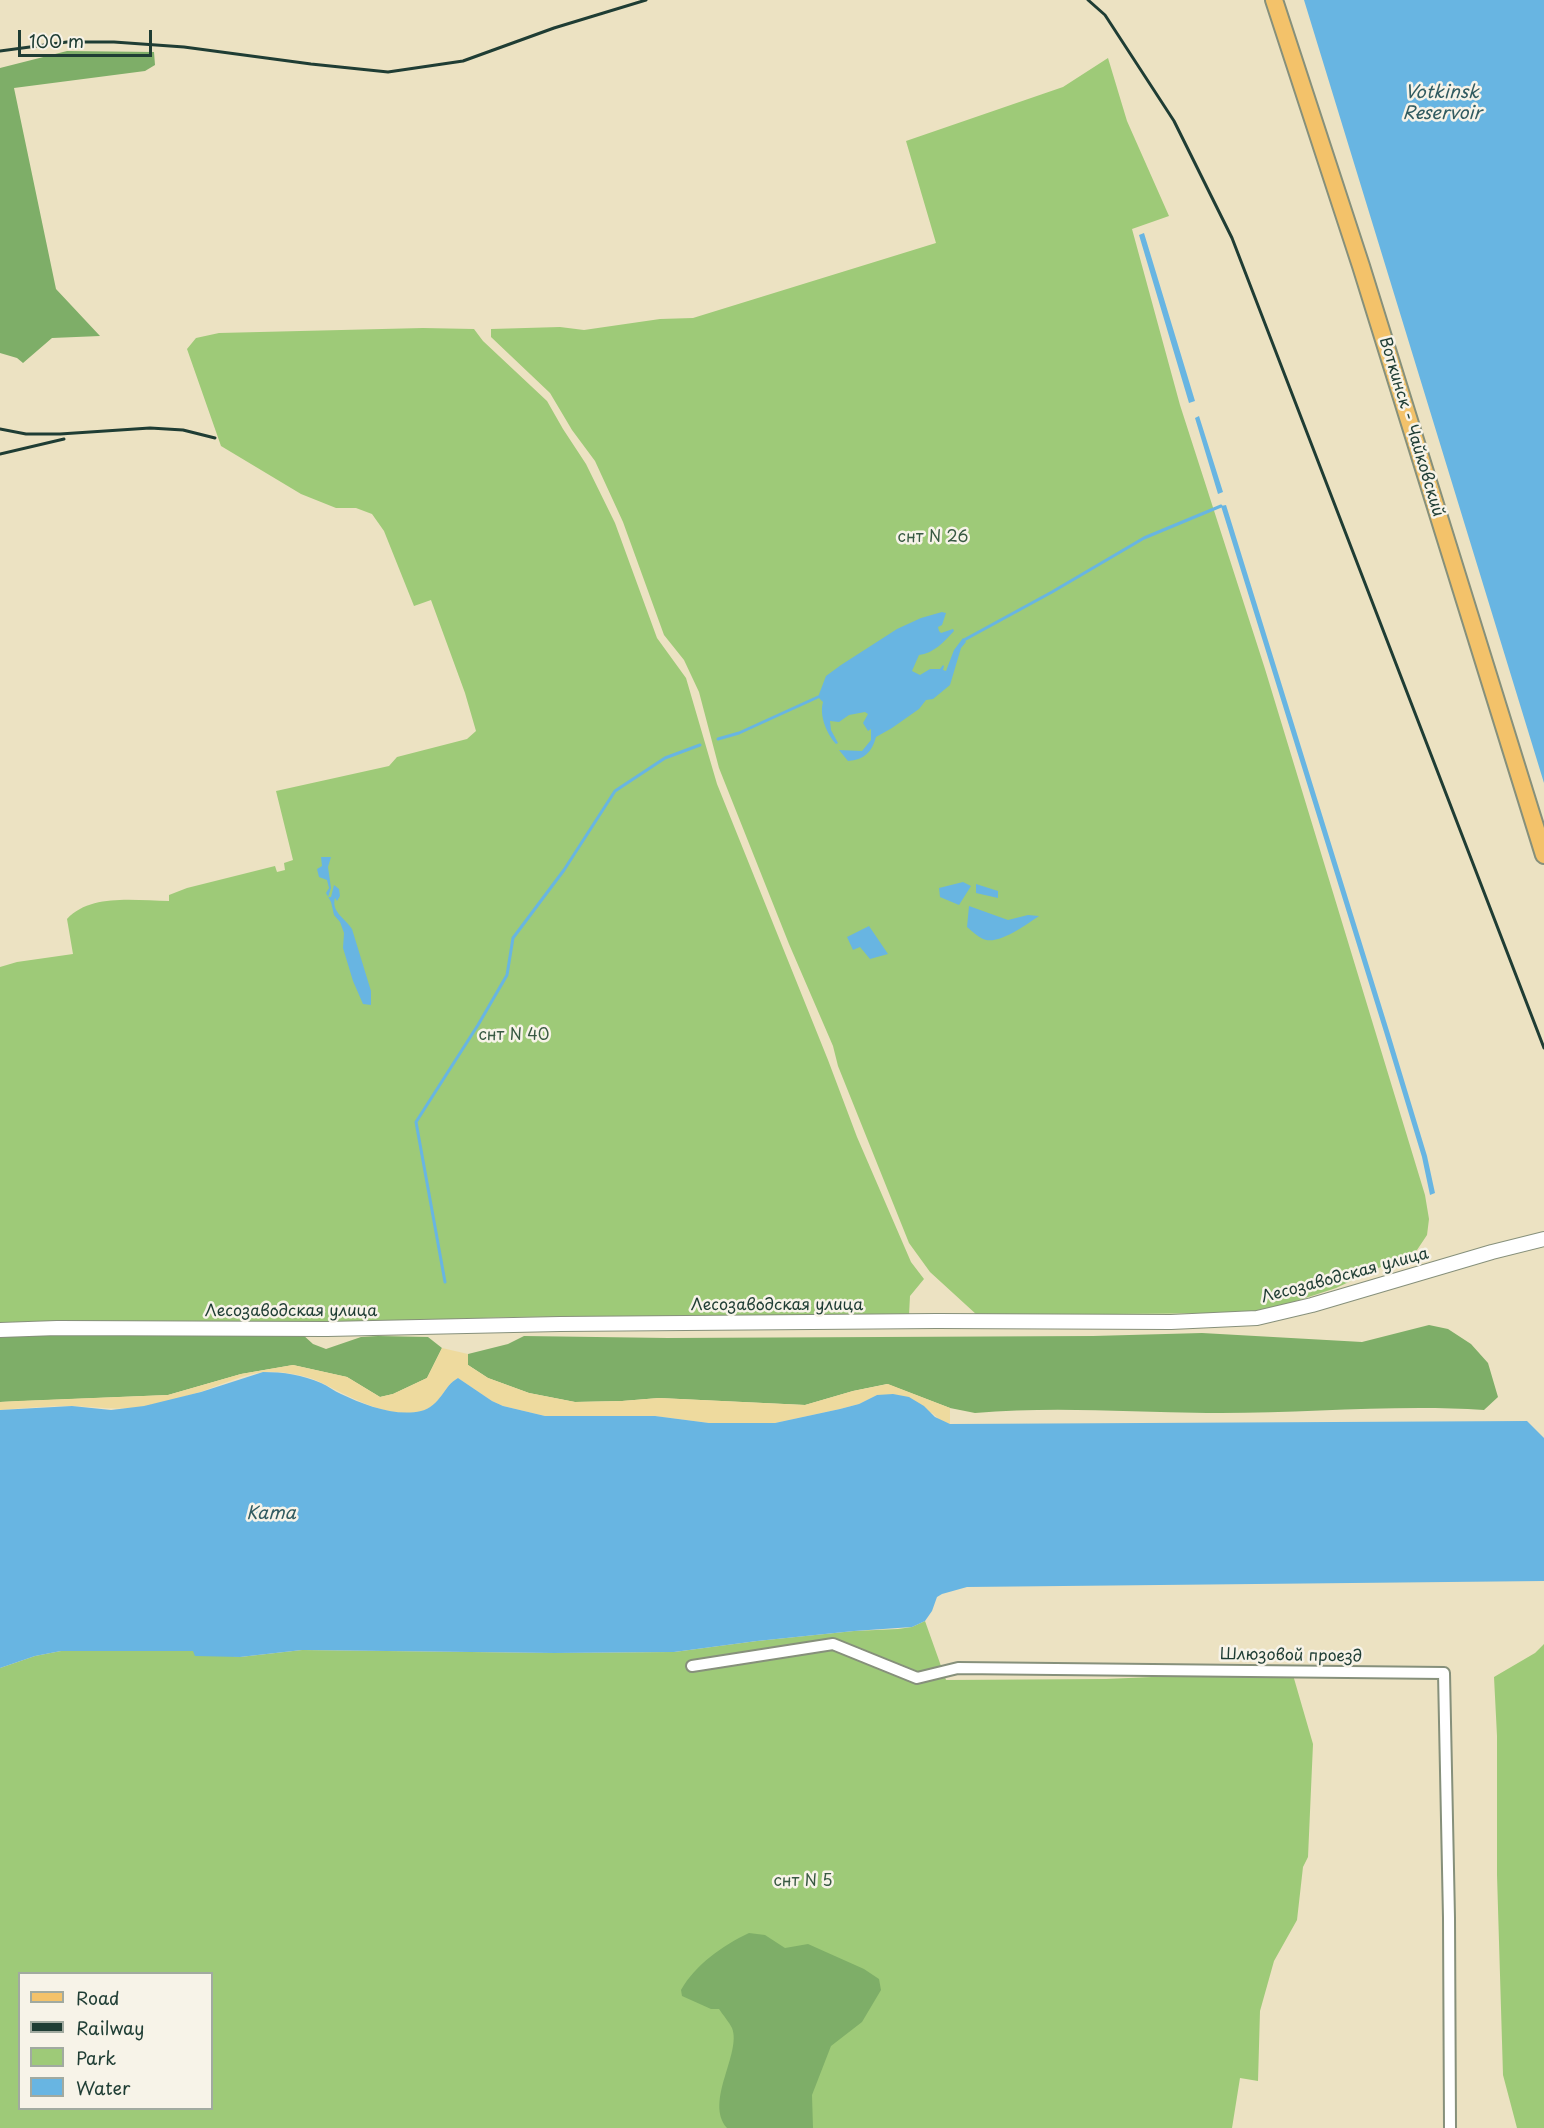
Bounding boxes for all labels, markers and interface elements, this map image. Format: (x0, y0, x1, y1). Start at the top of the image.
scale bar (21, 18, 154, 56)
text: 100 m (29, 27, 84, 54)
water label: Votkinsk Reservoir (1402, 82, 1482, 124)
street label: Воткинск - Чайковский (1375, 335, 1447, 519)
park label: снт N 26 (898, 528, 968, 548)
park label: снт N 40 (478, 1026, 550, 1046)
street label: Лесозаводская улица (1259, 1244, 1431, 1308)
street label: Лесозаводская улица (691, 1296, 863, 1316)
street label: Лесозаводская улица (205, 1302, 377, 1322)
water label: Kama (246, 1503, 296, 1525)
street label: Шлюзовой проезд (1220, 1645, 1362, 1667)
park label: снт N 5 (773, 1872, 833, 1892)
legend (18, 1972, 213, 2110)
text: Road (76, 1984, 120, 2011)
text: Railway (76, 2014, 144, 2041)
text: Park (76, 2044, 116, 2071)
text: Water (76, 2074, 130, 2101)

